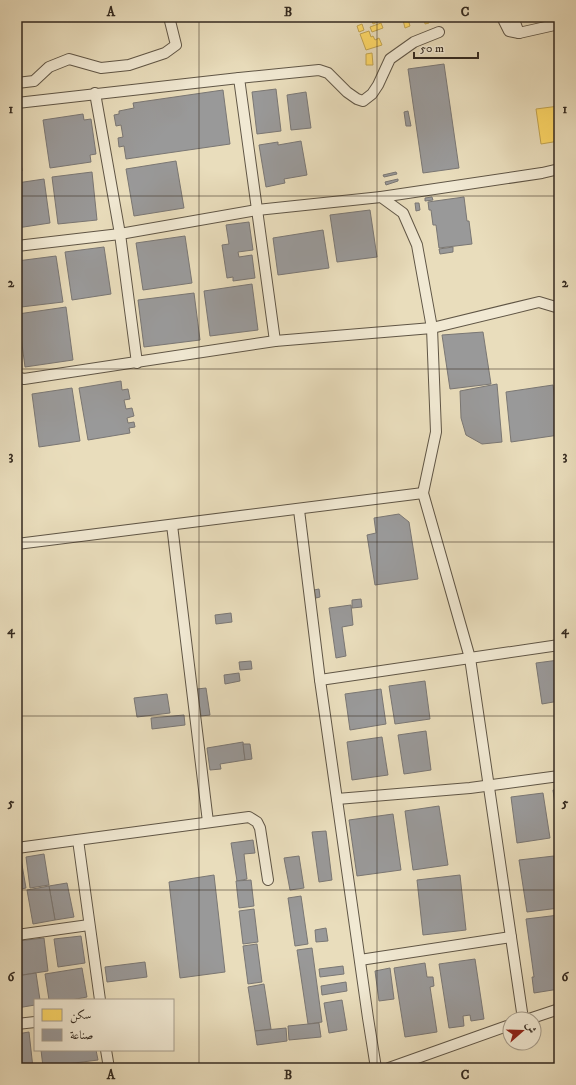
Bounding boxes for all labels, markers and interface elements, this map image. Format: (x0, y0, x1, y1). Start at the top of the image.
text: A (106, 4, 116, 20)
text: B (284, 4, 292, 20)
text: C (461, 4, 470, 20)
scale bar (414, 34, 478, 60)
text: 50 m (420, 41, 444, 56)
text: 1 (9, 101, 14, 117)
text: 1 (563, 101, 568, 117)
text: 2 (8, 275, 15, 291)
text: 2 (562, 275, 569, 291)
text: 3 (9, 448, 14, 464)
text: 3 (563, 448, 568, 464)
text: 4 (6, 622, 15, 639)
text: 4 (560, 622, 569, 639)
text: 5 (7, 795, 15, 811)
text: 5 (561, 795, 569, 811)
text: 6 (8, 969, 16, 985)
text: 6 (562, 969, 570, 985)
legend (34, 999, 174, 1051)
text: سكن (70, 1008, 91, 1024)
north arrow (502, 1011, 542, 1051)
text: ش (522, 1020, 539, 1036)
text: صناعة (70, 1028, 93, 1043)
text: A (106, 1067, 116, 1083)
text: B (284, 1067, 292, 1083)
text: C (461, 1067, 470, 1083)

